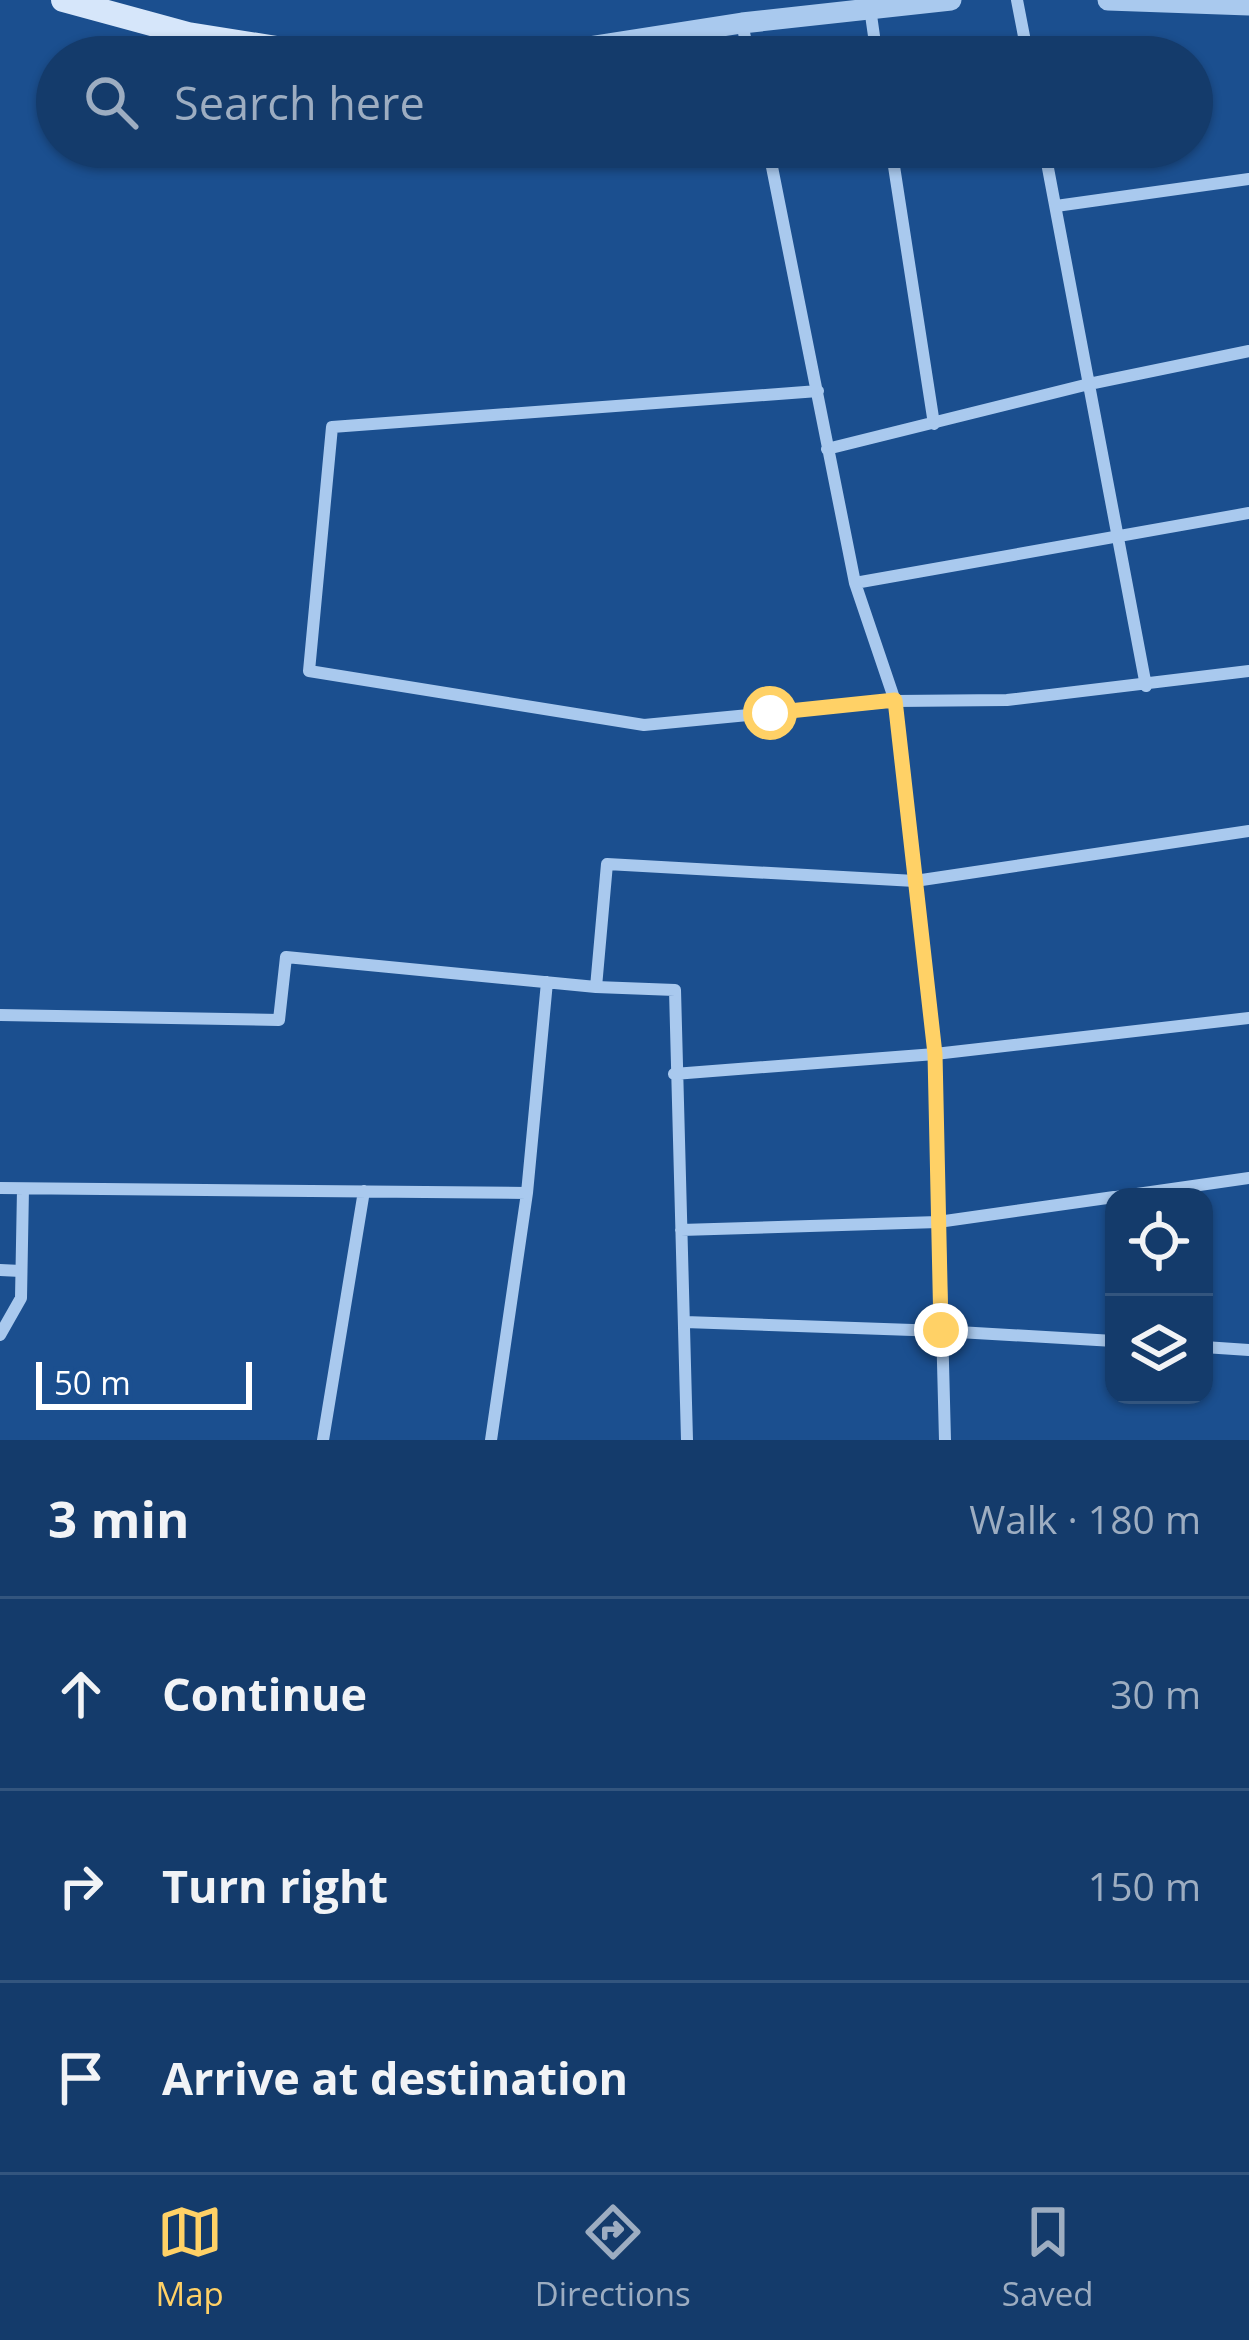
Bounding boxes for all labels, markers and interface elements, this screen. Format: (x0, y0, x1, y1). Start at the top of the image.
search box (36, 36, 1213, 168)
icon: search (78, 69, 144, 135)
text: Search here (174, 72, 425, 133)
route start (743, 686, 797, 740)
map controls (1105, 1188, 1213, 1404)
button: locate (1105, 1188, 1213, 1296)
button: layers (1105, 1296, 1213, 1404)
route end (914, 1303, 968, 1357)
scale bar (36, 1356, 252, 1409)
text: 50 m (54, 1360, 131, 1405)
text: 3 min (48, 1483, 190, 1553)
text: Walk · 180 m (969, 1492, 1201, 1545)
icon: ahead (48, 1661, 114, 1727)
text: Continue (162, 1663, 367, 1724)
text: 30 m (1110, 1667, 1201, 1720)
icon: right (48, 1853, 114, 1919)
text: Turn right (162, 1855, 388, 1916)
text: 150 m (1088, 1859, 1201, 1912)
icon: arrive (48, 2045, 114, 2111)
text: Arrive at destination (162, 2047, 628, 2108)
tab: Map (156, 2199, 224, 2316)
tab: Directions (535, 2199, 691, 2316)
tab: Saved (1002, 2199, 1093, 2316)

